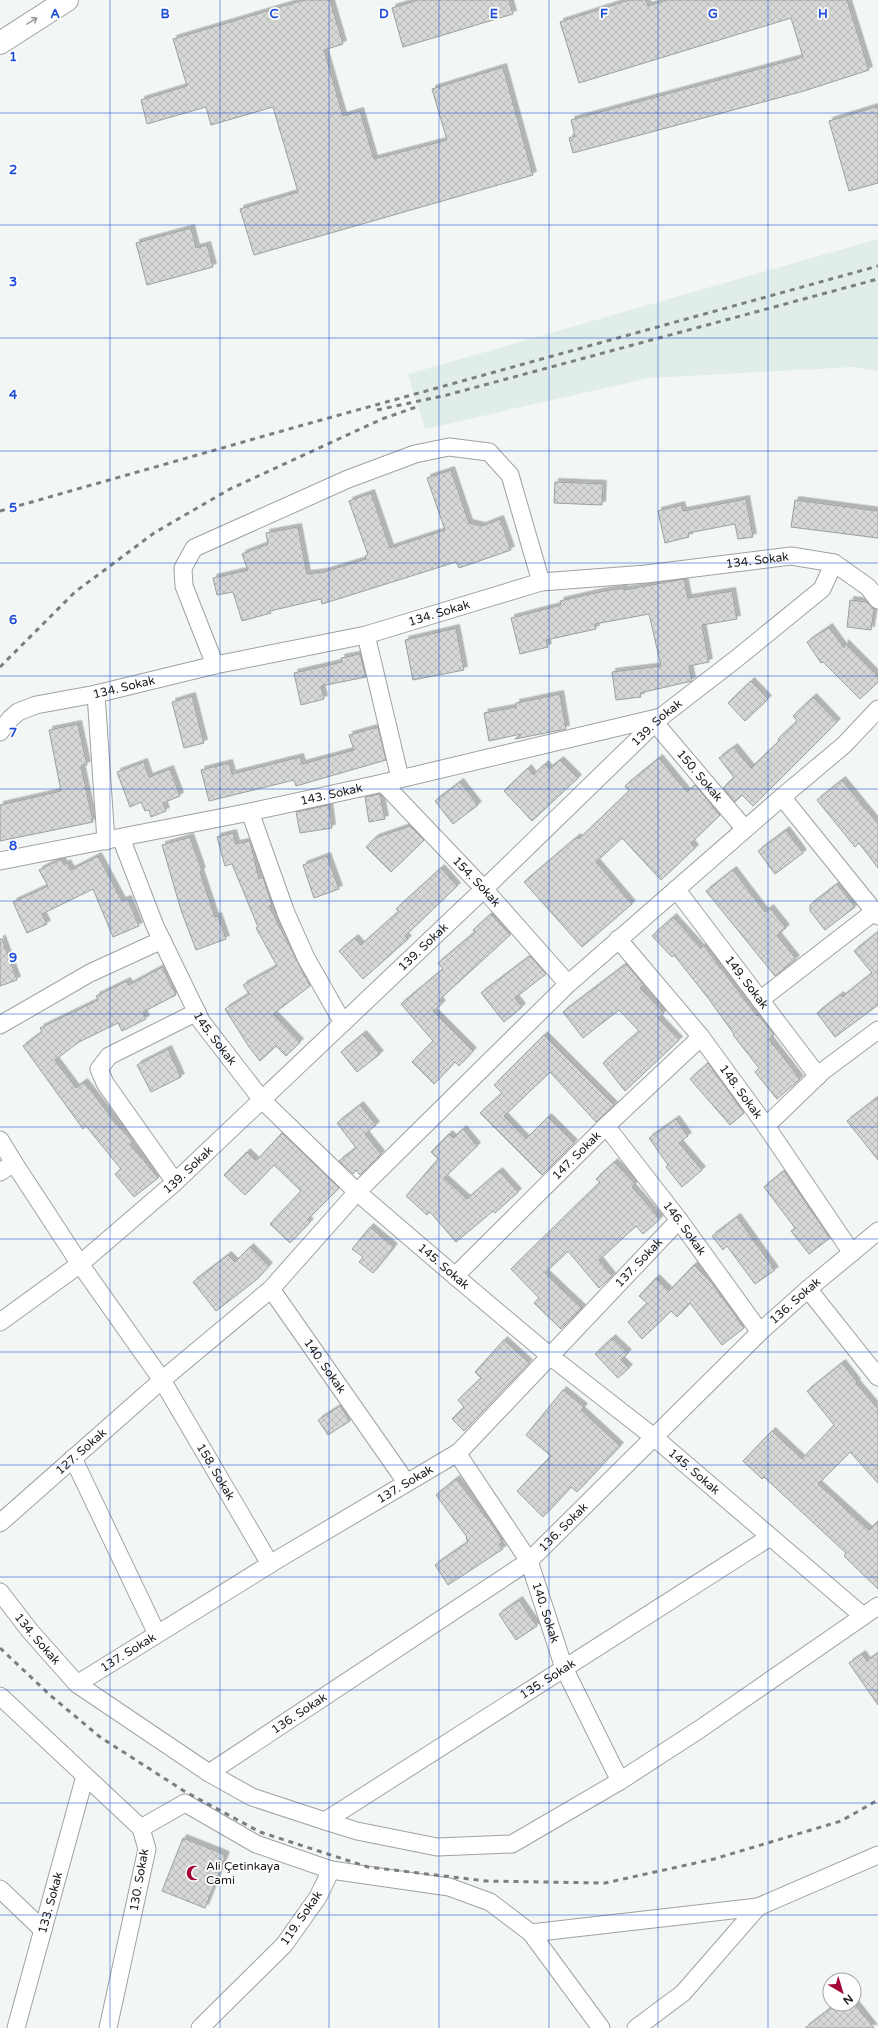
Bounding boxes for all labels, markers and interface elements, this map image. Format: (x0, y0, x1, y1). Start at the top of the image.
text: A (50, 6, 60, 22)
text: B (160, 6, 170, 22)
text: C (269, 6, 279, 22)
text: D (379, 6, 389, 22)
text: E (490, 6, 498, 22)
text: F (600, 6, 608, 22)
text: G (708, 6, 718, 22)
text: H (818, 6, 828, 22)
one-way arrow (26, 17, 38, 25)
text: 1 (9, 49, 17, 65)
text: 2 (9, 162, 17, 178)
text: 3 (9, 274, 17, 290)
text: 4 (9, 387, 18, 403)
text: 5 (9, 500, 17, 516)
street label: 134. Sokak (725, 549, 790, 571)
street label: 134. Sokak (407, 597, 472, 629)
text: 6 (9, 612, 17, 628)
street label: 134. Sokak (91, 673, 157, 702)
street label: 139. Sokak (628, 696, 685, 749)
text: 7 (9, 725, 17, 741)
street label: 150. Sokak (674, 747, 726, 805)
street label: 143. Sokak (299, 781, 364, 808)
text: 8 (9, 838, 17, 854)
street label: 154. Sokak (450, 854, 504, 910)
street label: 139. Sokak (395, 920, 451, 974)
text: 9 (9, 950, 17, 966)
street label: 149. Sokak (722, 953, 772, 1012)
street label: 145. Sokak (191, 1009, 240, 1068)
street label: 148. Sokak (717, 1062, 765, 1122)
street label: 147. Sokak (549, 1128, 604, 1183)
street label: 139. Sokak (160, 1143, 216, 1197)
street label: 146. Sokak (660, 1199, 709, 1258)
street label: 137. Sokak (612, 1235, 666, 1290)
street label: 145. Sokak (415, 1240, 473, 1292)
street label: 136. Sokak (767, 1274, 824, 1327)
street label: 140. Sokak (301, 1336, 349, 1396)
street label: 127. Sokak (53, 1425, 109, 1478)
street label: 158. Sokak (194, 1441, 238, 1503)
street label: 145. Sokak (666, 1446, 723, 1498)
street label: 137. Sokak (374, 1462, 436, 1506)
street label: 136. Sokak (536, 1500, 591, 1554)
street label: 140. Sokak (529, 1580, 562, 1645)
street label: 134. Sokak (12, 1610, 64, 1668)
street label: 137. Sokak (98, 1630, 159, 1675)
street label: 135. Sokak (517, 1656, 578, 1702)
street label: 136. Sokak (269, 1690, 330, 1737)
street label: 130. Sokak (127, 1847, 151, 1912)
place label: Ali Çetinkaya Cami (206, 1859, 280, 1887)
mosque icon: Ali Çetinkaya Cami (185, 1864, 203, 1882)
street label: 133. Sokak (35, 1870, 66, 1935)
street label: 119. Sokak (277, 1888, 325, 1948)
north arrow (822, 1972, 862, 2012)
text: N (840, 1992, 855, 2007)

